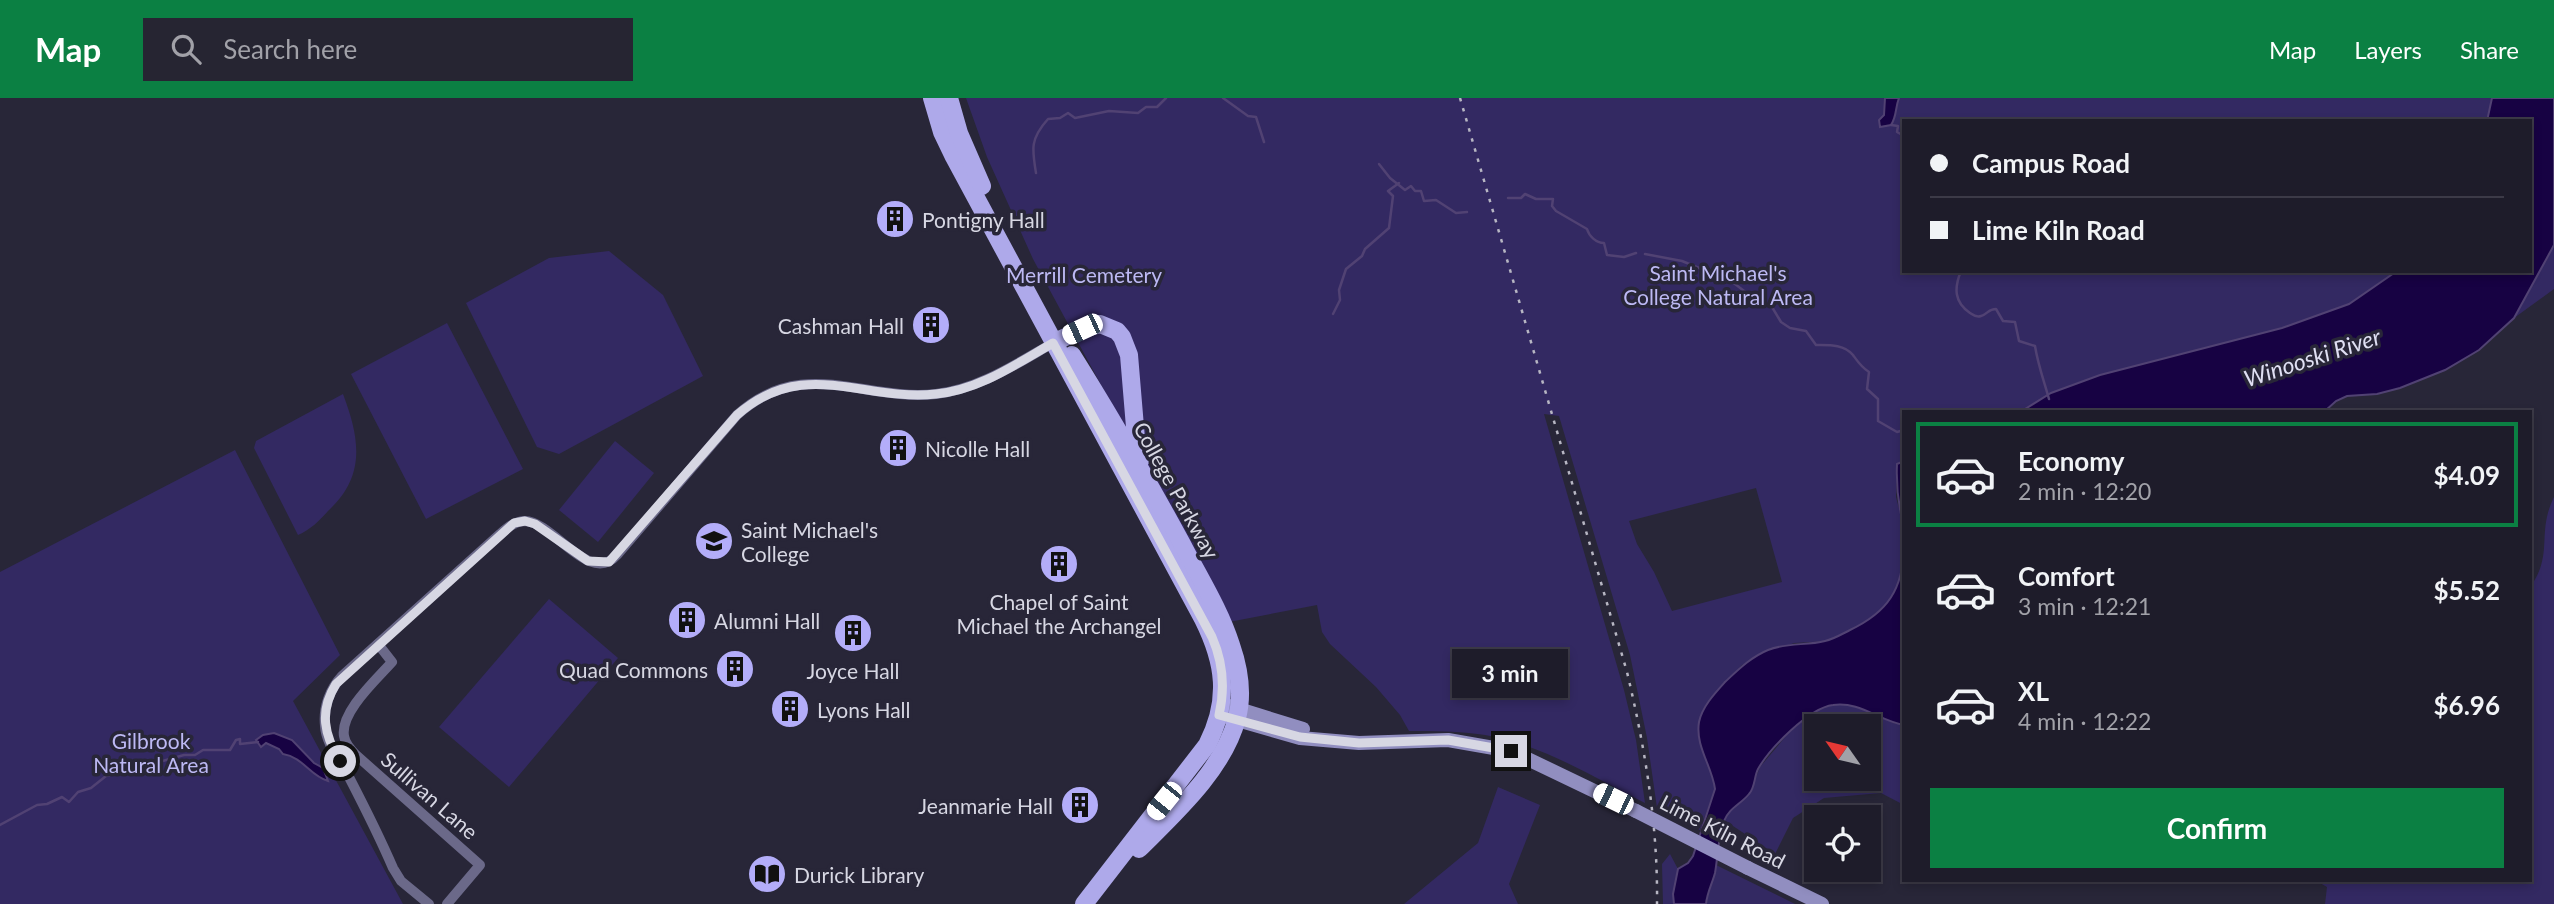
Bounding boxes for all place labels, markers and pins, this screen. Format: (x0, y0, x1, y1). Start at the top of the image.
building icon: Pontigny Hall (874, 198, 916, 240)
place label: Pontigny Hall (922, 207, 1045, 232)
building icon: Cashman Hall (910, 304, 952, 346)
place label: Cashman Hall (778, 313, 904, 338)
building icon: Nicolle Hall (877, 427, 919, 469)
place label: Nicolle Hall (925, 436, 1030, 461)
place label: Saint Michael's College (741, 517, 878, 566)
school or university icon: Saint Michael's College (693, 520, 735, 562)
building icon: Chapel of Saint Michael the Archangel (1038, 543, 1080, 585)
place label: Chapel of Saint Michael the Archangel (956, 589, 1162, 638)
building icon: Alumni Hall (666, 599, 708, 641)
place label: Alumni Hall (714, 608, 820, 633)
building icon: Joyce Hall (832, 612, 874, 654)
building icon: Quad Commons (714, 648, 756, 690)
place label: Quad Commons (559, 657, 708, 682)
place label: Joyce Hall (807, 658, 899, 683)
building icon: Lyons Hall (769, 688, 811, 730)
place label: Lyons Hall (817, 697, 911, 722)
building icon: Jeanmarie Hall (1059, 784, 1101, 826)
place label: Jeanmarie Hall (918, 793, 1053, 818)
library icon: Durick Library (746, 853, 788, 895)
place label: Durick Library (794, 862, 924, 887)

